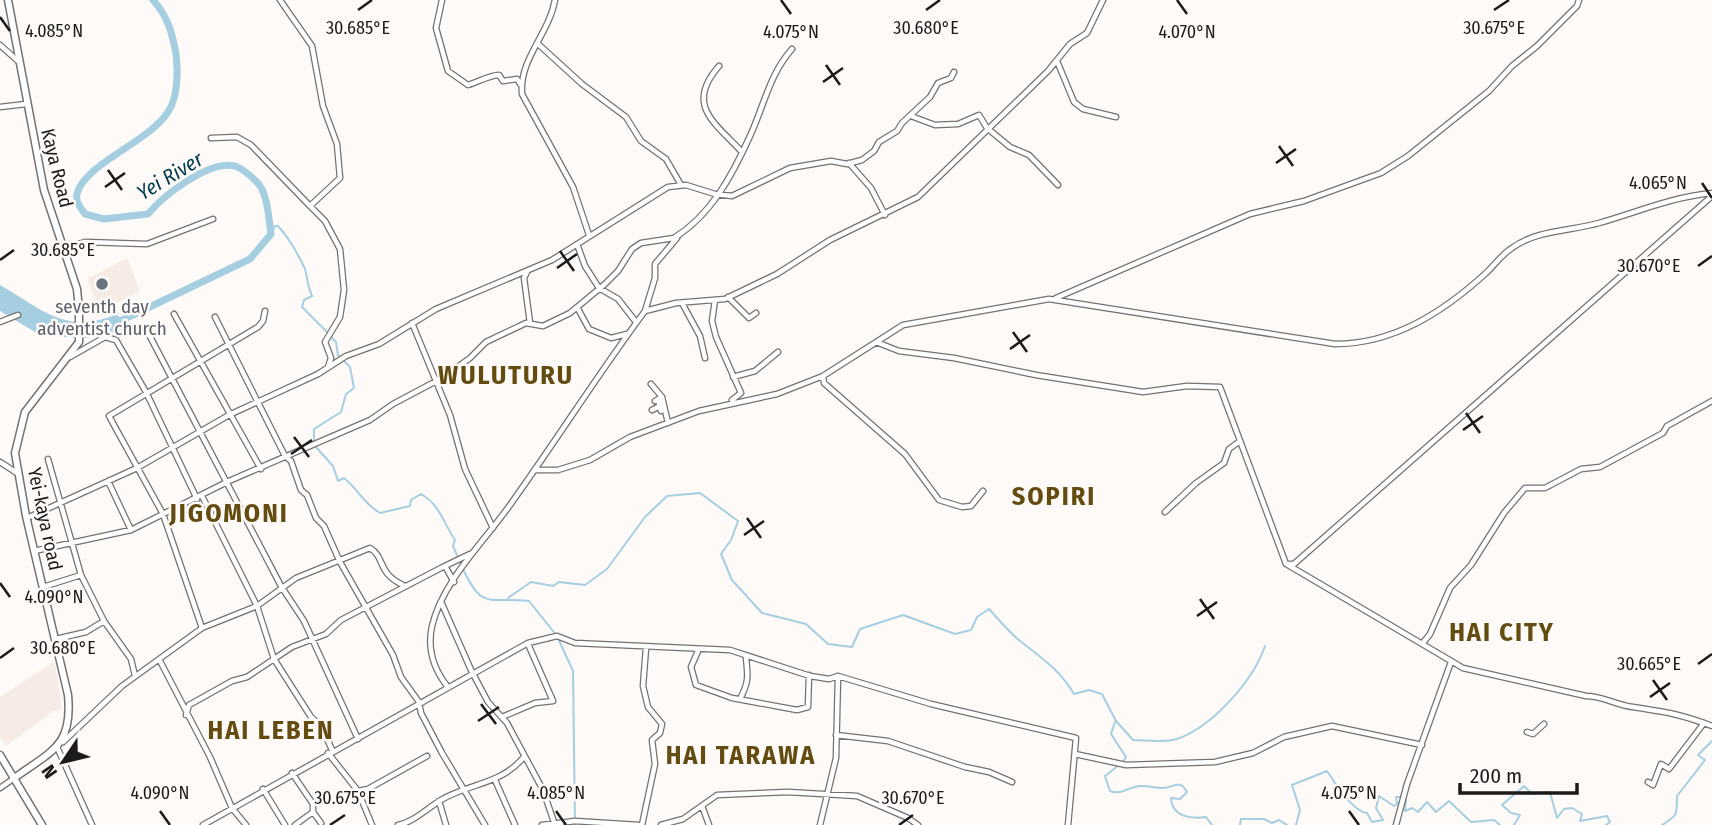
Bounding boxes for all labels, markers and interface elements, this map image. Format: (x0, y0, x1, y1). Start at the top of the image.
text: 30.685°E (326, 17, 390, 39)
text: 30.680°E (893, 17, 959, 39)
text: 30.675°E (1463, 17, 1525, 39)
text: 4.085°N (25, 20, 83, 42)
text: 4.075°N (763, 21, 819, 43)
text: 4.070°N (1158, 21, 1216, 43)
street label: Kaya Road (36, 126, 78, 210)
water label: Yei River (132, 146, 208, 206)
text: 4.065°N (1629, 172, 1687, 194)
text: 30.685°E (31, 239, 95, 261)
text: 30.670°E (1617, 255, 1681, 277)
marker: seventh day adventist church (94, 276, 110, 292)
place label: seventh day adventist church (37, 295, 167, 340)
district label: WULUTURU (438, 360, 574, 391)
street label: Yei-kaya road (23, 465, 67, 573)
district label: SOPIRI (1012, 481, 1096, 512)
district label: JIGOMONI (168, 498, 289, 529)
text: 4.090°N (24, 586, 84, 608)
district label: HAI CITY (1449, 617, 1555, 648)
text: 30.680°E (30, 637, 96, 659)
text: 30.665°E (1617, 653, 1681, 675)
district label: HAI LEBEN (207, 715, 335, 746)
north arrow (28, 727, 98, 797)
district label: HAI TARAWA (666, 740, 816, 771)
scale bar (1460, 752, 1577, 796)
text: N (37, 760, 62, 783)
text: 200 m (1470, 763, 1522, 789)
text: 4.090°N (130, 782, 190, 804)
text: 4.085°N (527, 782, 585, 804)
text: 4.075°N (1321, 782, 1377, 804)
text: 30.675°E (314, 787, 376, 809)
text: 30.670°E (881, 787, 945, 809)

